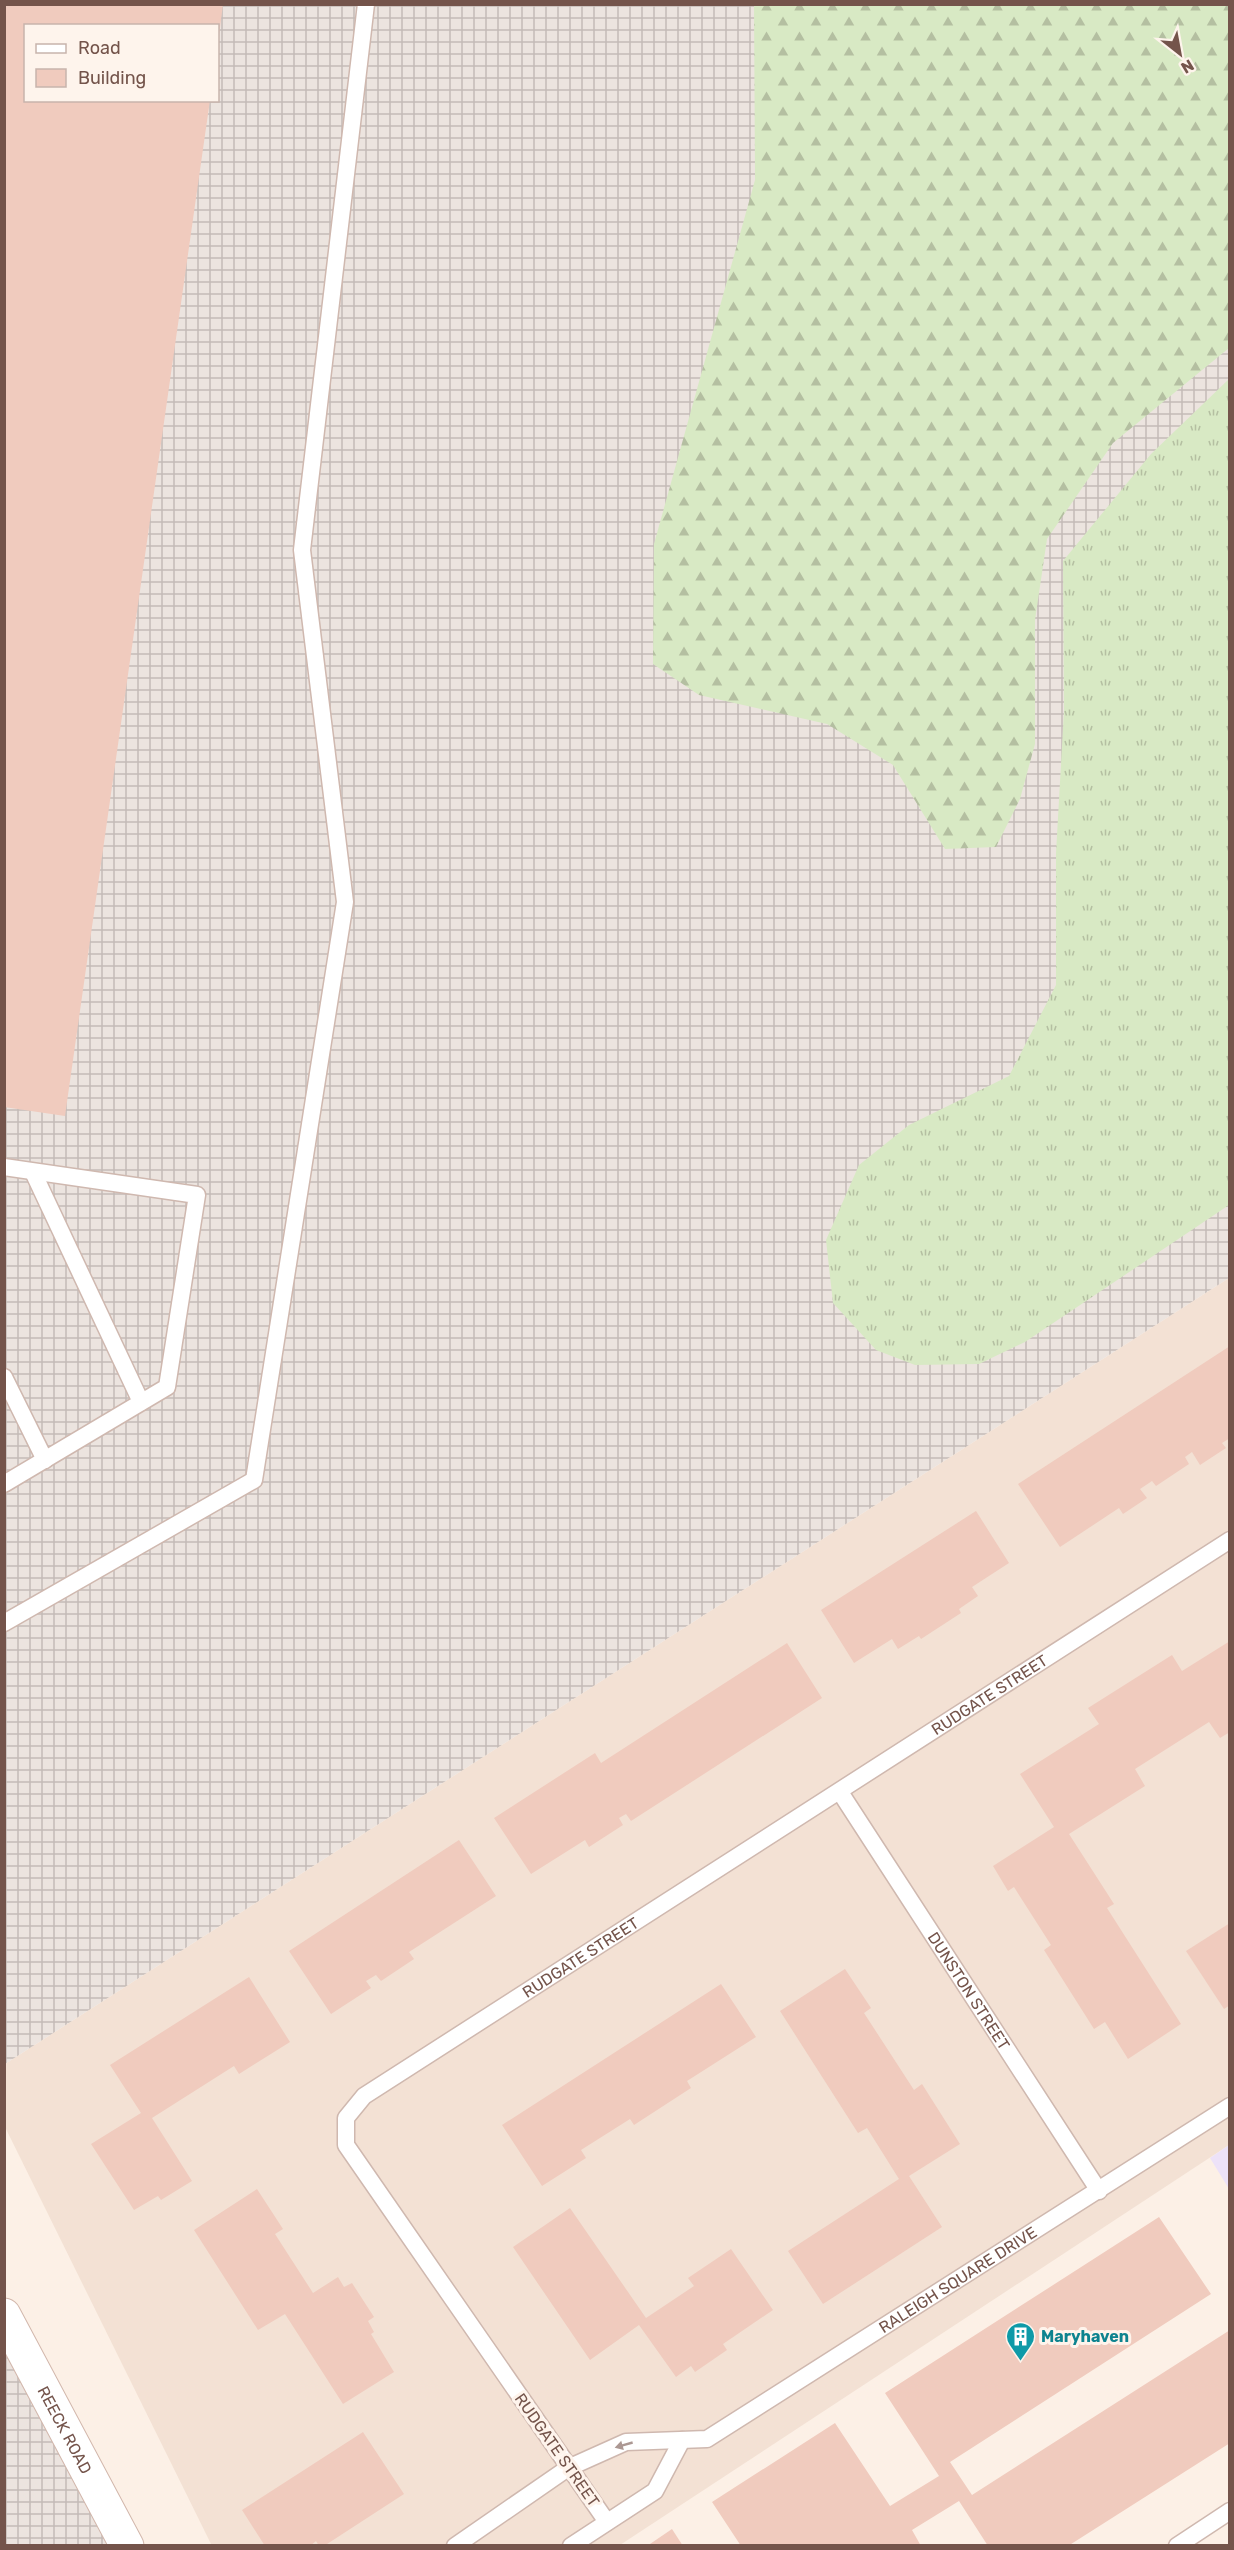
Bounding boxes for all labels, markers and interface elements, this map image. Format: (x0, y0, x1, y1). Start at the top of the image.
legend (24, 24, 219, 102)
north arrow (1150, 24, 1210, 84)
text: Road (78, 37, 121, 59)
text: N (1178, 55, 1197, 78)
text: Building (78, 67, 146, 89)
street label: RUDGATE STREET (928, 1650, 1051, 1739)
street label: RUDGATE STREET (519, 1913, 642, 2001)
street label: DUNSTON STREET (924, 1928, 1014, 2053)
street label: RALEIGH SQUARE DRIVE (875, 2222, 1040, 2337)
building icon: Maryhaven (1004, 2320, 1036, 2362)
place label: Maryhaven (1041, 2327, 1129, 2346)
street label: REECK ROAD (34, 2383, 96, 2477)
street label: RUDGATE STREET (511, 2390, 603, 2510)
one-way arrow (615, 2441, 633, 2450)

